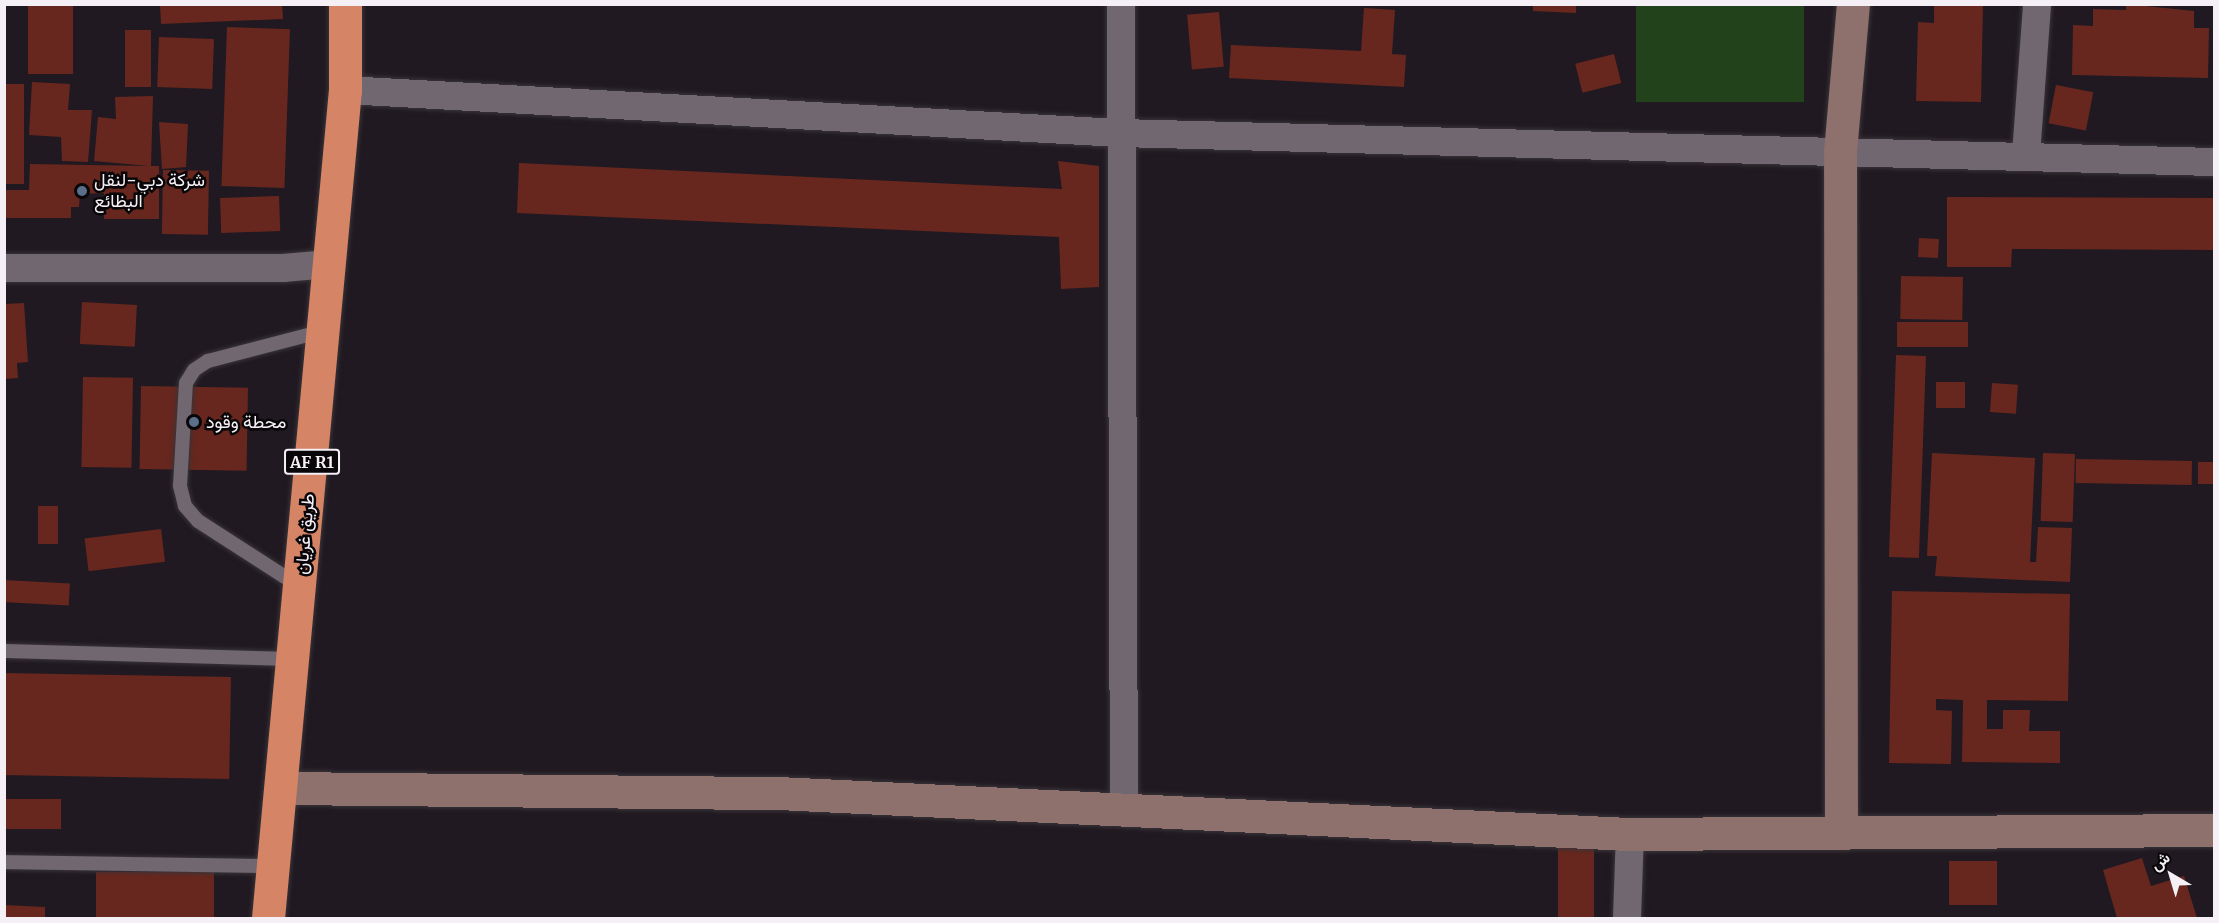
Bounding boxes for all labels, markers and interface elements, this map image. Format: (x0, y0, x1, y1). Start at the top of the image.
place label: شركة دبي-لنقل البظائع (94, 170, 205, 213)
marker: شركة دبي-لنقل البظائع (75, 184, 89, 198)
place label: محطة وقود (206, 411, 286, 433)
marker: محطة وقود (187, 415, 201, 429)
road number: AF R1 (284, 449, 340, 475)
street label: طريق غريان (291, 493, 319, 575)
north arrow (2141, 845, 2201, 905)
text: ش (2146, 847, 2174, 875)

